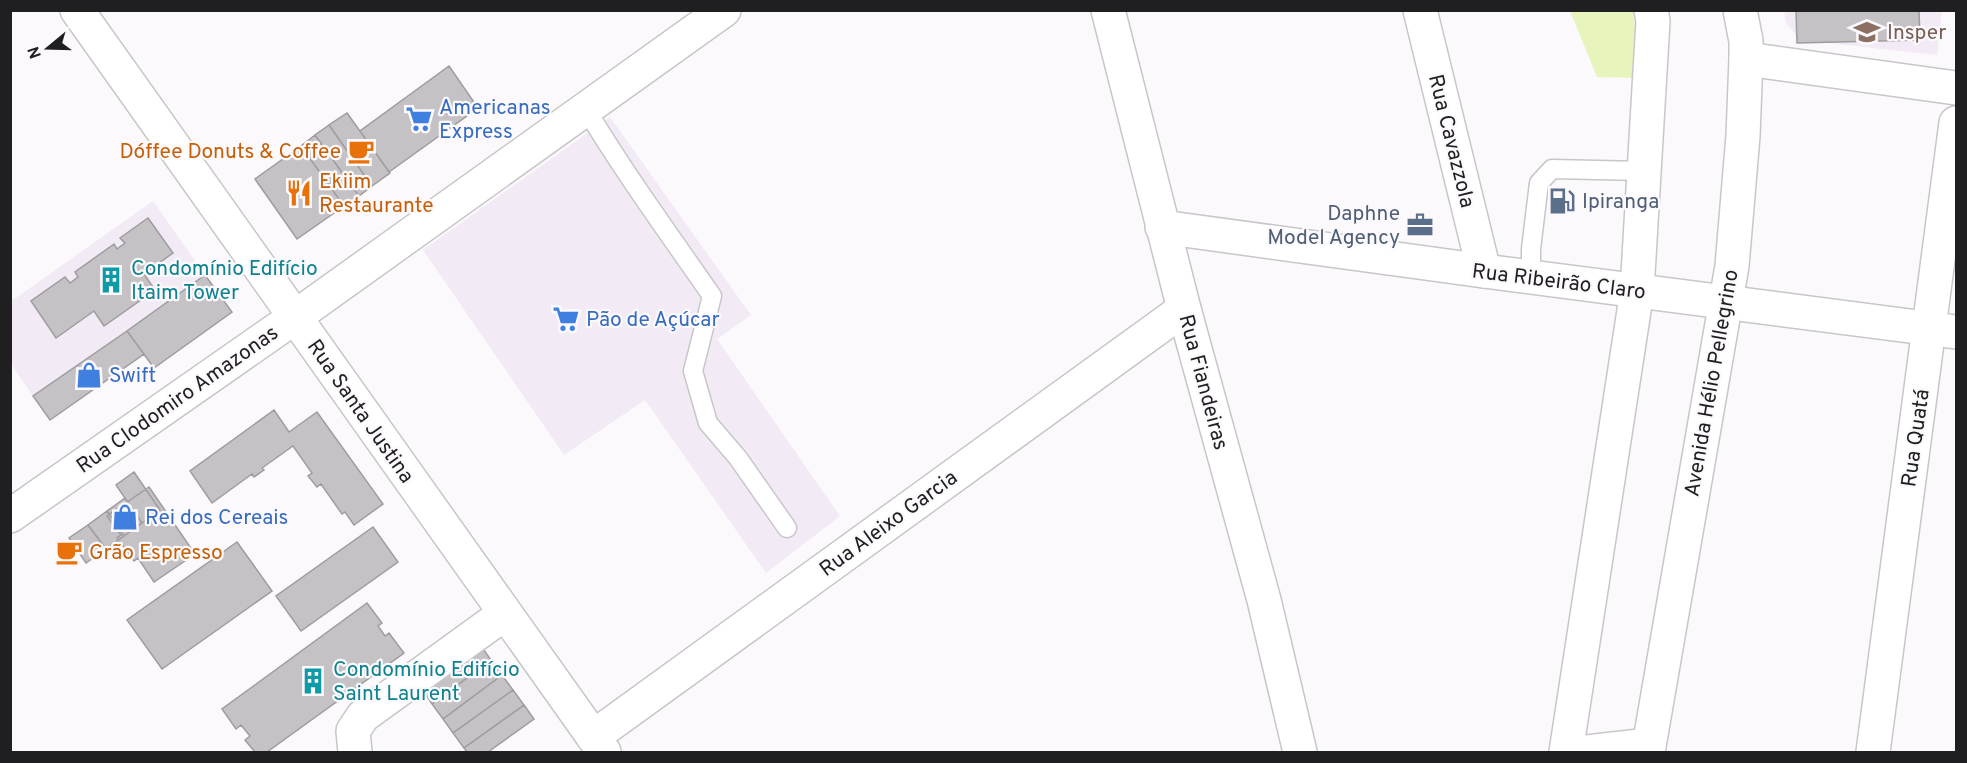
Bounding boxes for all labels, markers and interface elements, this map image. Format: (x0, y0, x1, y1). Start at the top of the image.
school or university icon: Insper (1852, 17, 1882, 47)
north arrow (18, 18, 78, 78)
place label: Insper (1887, 20, 1946, 47)
text: N (24, 44, 47, 61)
street label: Rua Cavazzola (1421, 72, 1480, 211)
place label: Americanas Express (439, 95, 551, 146)
supermarket icon: Americanas Express (404, 104, 434, 134)
cafe icon: Dóffee Donuts & Coffee (346, 136, 376, 166)
place label: Dóffee Donuts & Coffee (120, 139, 341, 166)
place label: Ekiim Restaurante (319, 169, 434, 220)
restaurant icon: Ekiim Restaurante (284, 178, 314, 208)
fuel station icon: Ipiranga (1547, 186, 1577, 216)
place label: Ipiranga (1582, 189, 1659, 216)
place label: Daphne Model Agency (1267, 201, 1400, 252)
office icon: Daphne Model Agency (1405, 210, 1435, 240)
place label: Condomínio Edifício Itaim Tower (131, 256, 318, 307)
street label: Rua Ribeirão Claro (1470, 258, 1647, 307)
building icon: Condomínio Edifício Itaim Tower (96, 265, 126, 295)
street label: Avenida Hélio Pellegrino (1679, 268, 1746, 499)
supermarket icon: Pão de Açúcar (551, 304, 581, 334)
place label: Pão de Açúcar (586, 307, 720, 334)
street label: Rua Fiandeiras (1171, 312, 1234, 453)
street label: Rua Clodomiro Amazonas (72, 320, 284, 480)
street label: Rua Santa Justina (300, 335, 419, 489)
shop icon: Swift (74, 360, 104, 390)
place label: Swift (109, 363, 156, 390)
street label: Rua Quatá (1896, 387, 1937, 489)
street label: Rua Aleixo Garcia (814, 465, 963, 583)
shop icon: Rei dos Cereais (110, 502, 140, 532)
place label: Rei dos Cereais (145, 505, 288, 532)
cafe icon: Grão Espresso (54, 537, 84, 567)
place label: Grão Espresso (89, 540, 223, 567)
place label: Condomínio Edifício Saint Laurent (333, 657, 520, 708)
building icon: Condomínio Edifício Saint Laurent (298, 666, 328, 696)

